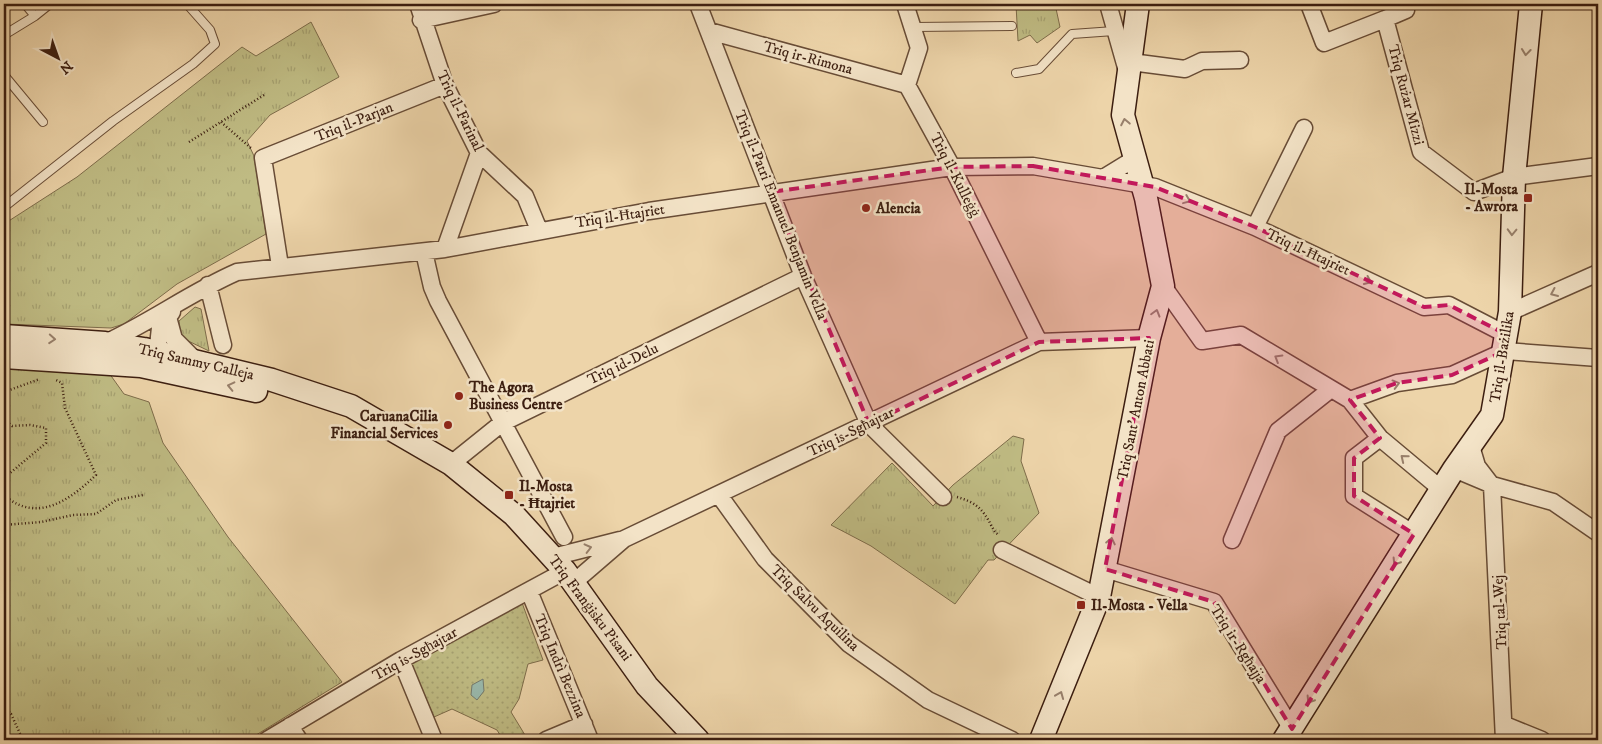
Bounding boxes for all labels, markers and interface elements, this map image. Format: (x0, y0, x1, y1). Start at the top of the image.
north arrow (32, 32, 82, 82)
street label: Triq ir-Rimona (761, 37, 855, 79)
street label: Triq Rużar Mizzi (1383, 43, 1429, 147)
one-way arrow (1521, 49, 1532, 57)
text: N (55, 56, 76, 78)
street label: Triq il-Farinal (432, 67, 488, 155)
street label: Triq il-Parjan (312, 98, 396, 146)
street label: Triq il-Patri Emanuel Benjamin Vella (730, 108, 832, 323)
one-way arrow (1120, 117, 1131, 126)
street label: Triq il-Kulleġġ (926, 130, 985, 221)
place label: Il-Mosta - Awrora (1464, 180, 1519, 216)
marker: Il-Mosta - Awrora (1522, 192, 1534, 204)
one-way arrow (1183, 195, 1191, 205)
place label: Alencia (875, 199, 921, 218)
street label: Triq il-Ħtajriet (574, 200, 666, 232)
marker: Alencia (860, 202, 872, 214)
street label: Triq il-Ħtajriet (1263, 224, 1353, 280)
one-way arrow (1507, 228, 1518, 236)
one-way arrow (1363, 274, 1372, 285)
one-way arrow (1550, 286, 1559, 297)
street label: Triq il-Bażilika (1485, 309, 1519, 404)
one-way arrow (1150, 310, 1160, 318)
one-way arrow (49, 334, 57, 345)
street label: Triq Sant' Anton Abbati (1113, 338, 1159, 482)
street label: Triq Sammy Calleja (136, 339, 256, 385)
street label: Triq id-Delu (584, 339, 662, 389)
one-way arrow (1275, 354, 1284, 364)
place label: The Agora Business Centre (468, 378, 563, 414)
one-way arrow (1392, 380, 1400, 390)
one-way arrow (227, 381, 236, 392)
marker: The Agora Business Centre (453, 390, 465, 402)
street label: Triq is-Sgħajtar (804, 403, 898, 461)
place label: CaruanaCilia Financial Services (331, 407, 439, 443)
marker: CaruanaCilia Financial Services (442, 419, 454, 431)
one-way arrow (1400, 454, 1409, 463)
place label: Il-Mosta - Ħtajriet (519, 477, 575, 513)
marker: Il-Mosta - Ħtajriet (503, 489, 515, 501)
one-way arrow (1105, 537, 1115, 546)
one-way arrow (584, 543, 593, 554)
street label: Triq Franġisku Pisani (544, 551, 636, 665)
one-way arrow (1392, 557, 1402, 566)
street label: Triq Salvu Aquilina (767, 561, 864, 656)
street label: Triq tal-Wej (1489, 574, 1511, 650)
place label: Il-Mosta - Vella (1091, 596, 1188, 615)
marker: Il-Mosta - Vella (1075, 599, 1087, 611)
street label: Triq ir-Rgħajja (1205, 601, 1271, 688)
street label: Triq Indrì Bezzina (530, 611, 591, 721)
street label: Triq is-Sgħajtar (369, 623, 461, 685)
one-way arrow (1053, 691, 1064, 700)
one-way arrow (1307, 695, 1316, 704)

